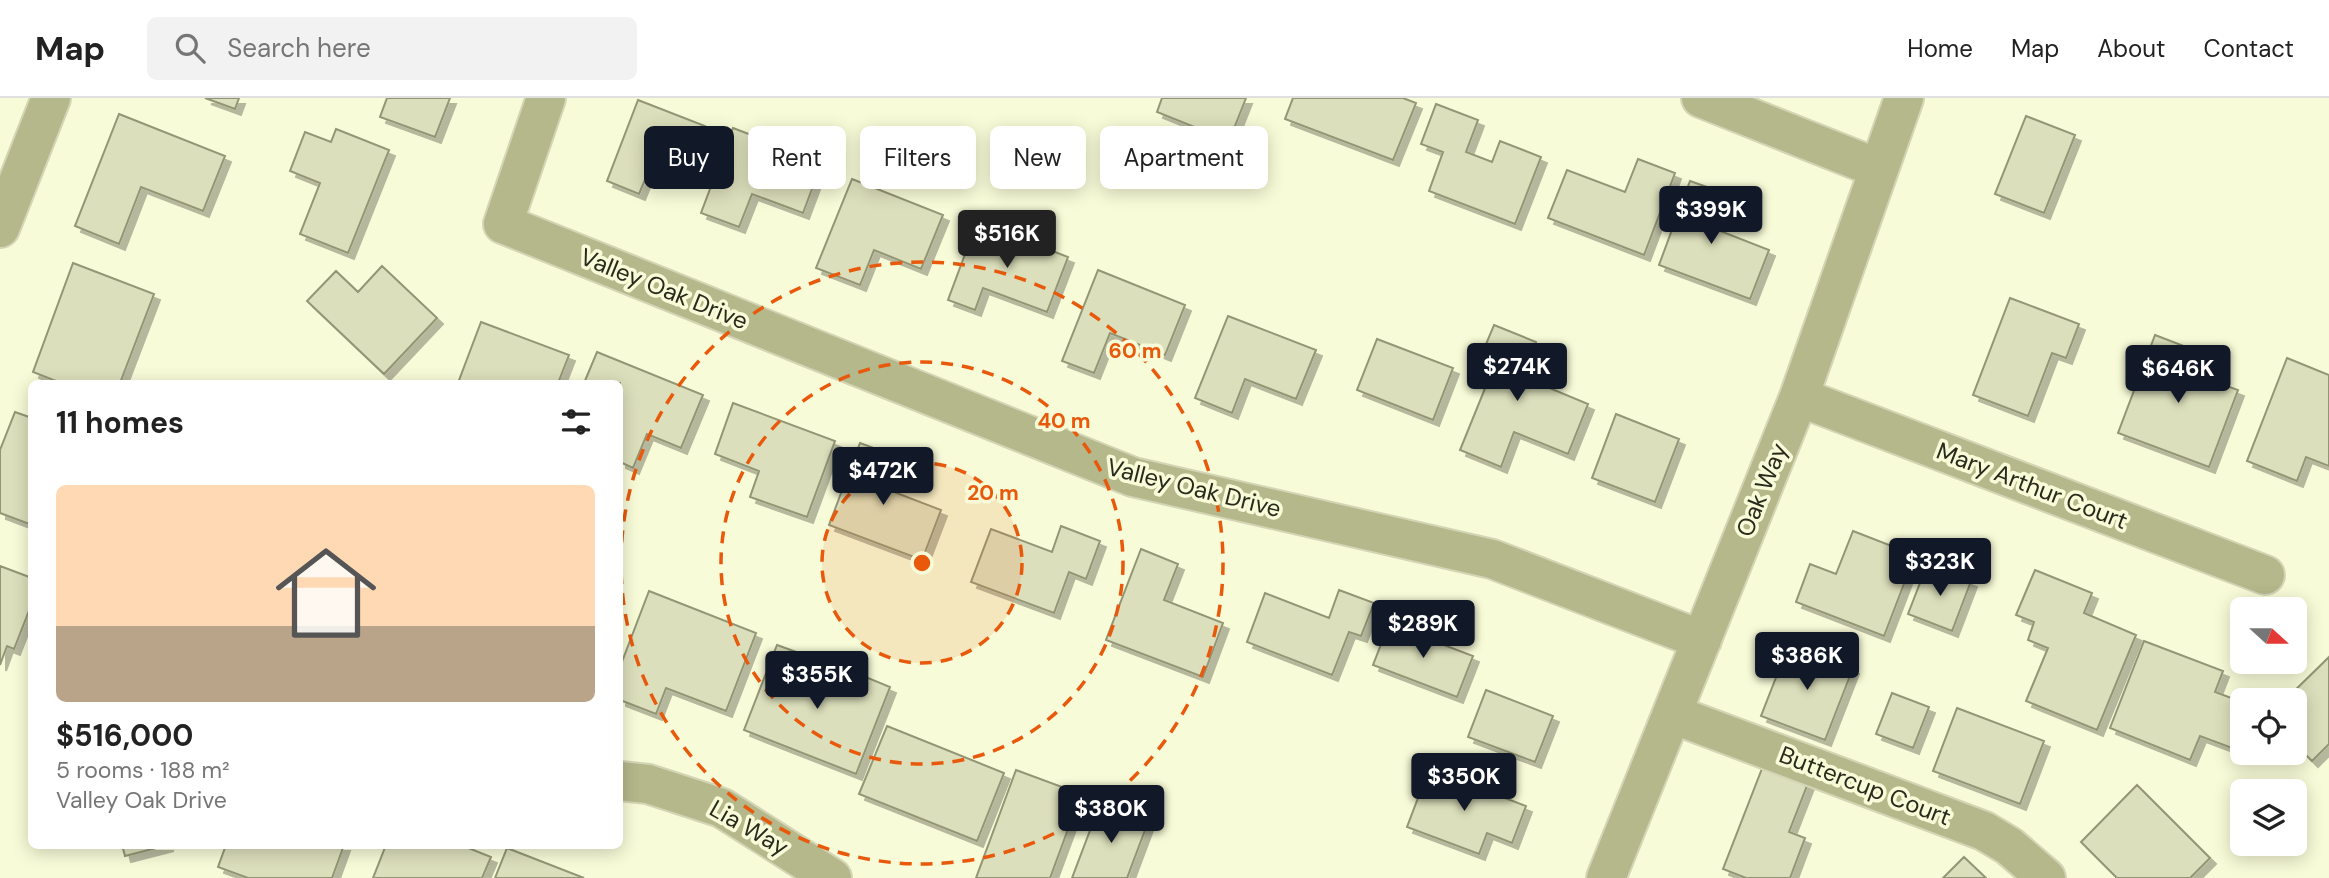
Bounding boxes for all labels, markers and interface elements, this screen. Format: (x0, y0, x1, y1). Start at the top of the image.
search box (147, 17, 637, 80)
text: Map (35, 27, 105, 70)
icon: search (171, 29, 209, 67)
text: Search here (227, 31, 371, 65)
text: Home (1907, 33, 1973, 64)
text: Map (2011, 33, 2059, 64)
text: About (2097, 33, 2166, 64)
text: Contact (2204, 33, 2294, 64)
chip: Buy (644, 126, 734, 189)
chip: Rent (748, 126, 846, 189)
chip: Filters (860, 126, 976, 189)
chip: New (990, 126, 1086, 189)
chip: Apartment (1100, 126, 1268, 189)
pin: $399K (1662, 186, 1760, 246)
text: $399K (1675, 194, 1747, 224)
pin: $516K (958, 211, 1056, 270)
text: $516K (974, 218, 1040, 248)
street label: Valley Oak Drive (576, 241, 753, 336)
text: 60 m (1109, 337, 1161, 365)
pin: $274K (1468, 344, 1566, 403)
pin: $646K (2129, 345, 2227, 405)
text: $274K (1483, 351, 1551, 381)
text: $646K (2141, 353, 2215, 383)
text: 11 homes (56, 403, 184, 442)
icon: filters (557, 403, 595, 441)
text: 40 m (1037, 407, 1091, 435)
street label: Mary Arthur Court (1932, 435, 2132, 536)
street label: Oak Way (1729, 438, 1794, 541)
pin: $472K (834, 448, 932, 507)
street label: Valley Oak Drive (1104, 451, 1284, 524)
text: $472K (848, 455, 918, 485)
text: 20 m (967, 479, 1019, 507)
icon: home (263, 530, 389, 656)
pin: $323K (1891, 538, 1989, 598)
text: $323K (1905, 546, 1975, 576)
centre of rings (910, 551, 934, 575)
north arrow (2230, 597, 2306, 674)
map controls (2230, 597, 2307, 856)
pin: $289K (1374, 601, 1472, 660)
text: $289K (1388, 608, 1458, 638)
pin: $386K (1758, 632, 1856, 692)
text: $386K (1771, 640, 1843, 670)
pin: $355K (768, 652, 866, 711)
text: $355K (781, 659, 853, 689)
button: locate (2230, 688, 2307, 765)
text: $516,000 (56, 716, 193, 755)
street label: Buttercup Court (1775, 739, 1955, 832)
pin: $350K (1415, 754, 1513, 813)
text: 5 rooms · 188 m² (56, 755, 230, 785)
text: $350K (1427, 761, 1501, 791)
button: layers (2230, 779, 2307, 856)
text: Valley Oak Drive (56, 785, 227, 815)
pin: $380K (1062, 786, 1160, 845)
street label: Lia Way (704, 793, 794, 862)
text: $380K (1074, 793, 1148, 823)

